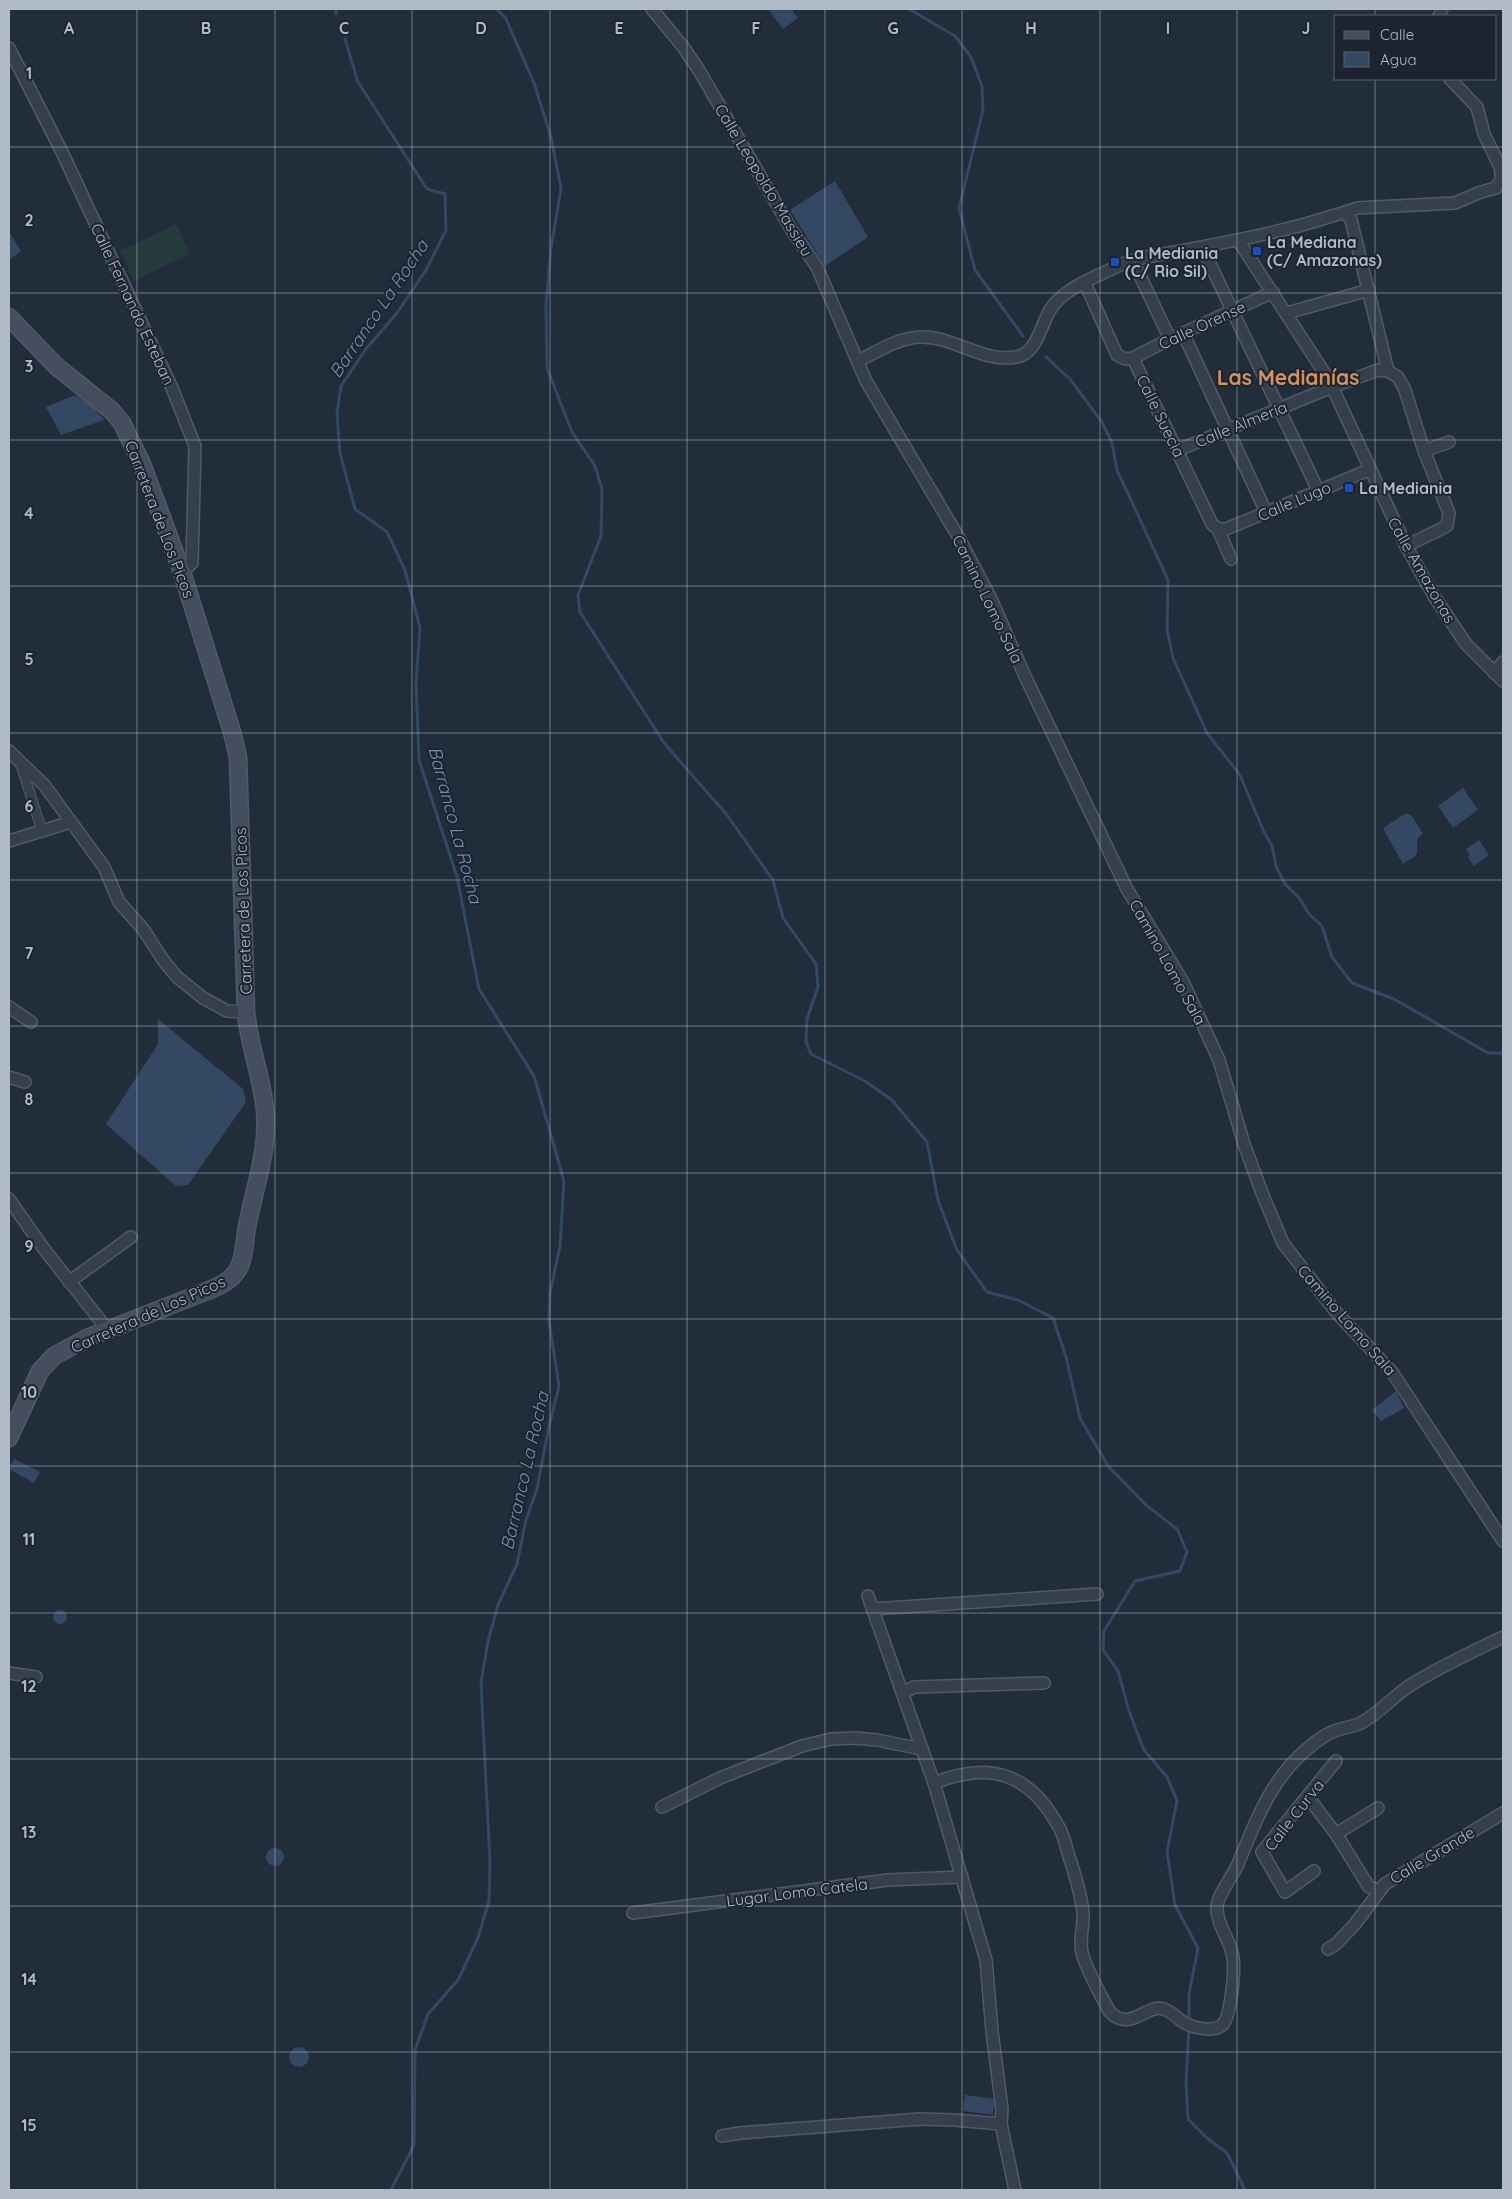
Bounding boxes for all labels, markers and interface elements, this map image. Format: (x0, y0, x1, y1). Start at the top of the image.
legend (1334, 15, 1497, 80)
text: A (64, 18, 75, 38)
text: B (201, 18, 211, 38)
text: C (339, 18, 349, 38)
text: D (475, 18, 487, 38)
text: E (614, 18, 624, 38)
text: F (752, 18, 761, 38)
text: G (887, 18, 899, 38)
text: H (1025, 18, 1037, 38)
text: I (1166, 18, 1170, 38)
text: J (1302, 18, 1310, 38)
text: Calle (1380, 25, 1414, 44)
text: Agua (1380, 50, 1417, 69)
text: 1 (26, 63, 32, 83)
street label: Calle Leopoldo Massieu (711, 100, 817, 260)
text: 2 (24, 210, 34, 230)
street label: Calle Fernando Esteban (87, 220, 179, 388)
place label: La Mediana (C/ Amazonas) (1267, 232, 1382, 270)
water label: Barranco La Rocha (324, 234, 434, 382)
place label: La Mediania (C/ Rio Sil) (1125, 243, 1218, 281)
marker: La Mediana (C/ Amazonas) (1251, 245, 1263, 257)
marker: La Mediania (C/ Rio Sil) (1109, 256, 1121, 268)
street label: Calle Orense (1155, 296, 1249, 354)
text: 3 (25, 356, 33, 376)
district label: Las Medianías (1217, 364, 1359, 390)
street label: Calle Suecia (1132, 371, 1190, 461)
street label: Calle Almería (1192, 396, 1290, 452)
street label: Carretera de Los Picos (121, 437, 199, 601)
street label: Calle Lugo (1254, 477, 1334, 525)
place label: La Mediania (1359, 478, 1452, 498)
marker: La Mediania (1343, 482, 1355, 494)
text: 4 (24, 503, 34, 523)
street label: Calle Amazonas (1384, 513, 1460, 627)
street label: Camino Lomo Sala (948, 532, 1028, 666)
text: 5 (24, 649, 34, 669)
water label: Barranco La Rocha (423, 744, 488, 907)
text: 6 (25, 796, 34, 816)
street label: Carretera de Los Picos (230, 827, 256, 995)
street label: Camino Lomo Sala (1125, 896, 1211, 1028)
text: 7 (25, 943, 34, 963)
text: 8 (25, 1089, 34, 1109)
text: 9 (24, 1236, 34, 1256)
street label: Camino Lomo Sala (1293, 1260, 1401, 1380)
street label: Carretera de Los Picos (68, 1271, 228, 1357)
text: 10 (21, 1382, 37, 1402)
water label: Barranco La Rocha (495, 1389, 554, 1552)
text: 11 (23, 1529, 35, 1549)
text: 12 (21, 1676, 37, 1696)
street label: Calle Curva (1260, 1775, 1328, 1855)
text: 13 (22, 1822, 36, 1842)
street label: Calle Grande (1386, 1822, 1478, 1888)
street label: Lugar Lomo Catela (725, 1873, 869, 1911)
text: 14 (21, 1969, 37, 1989)
text: 15 (21, 2115, 37, 2135)

